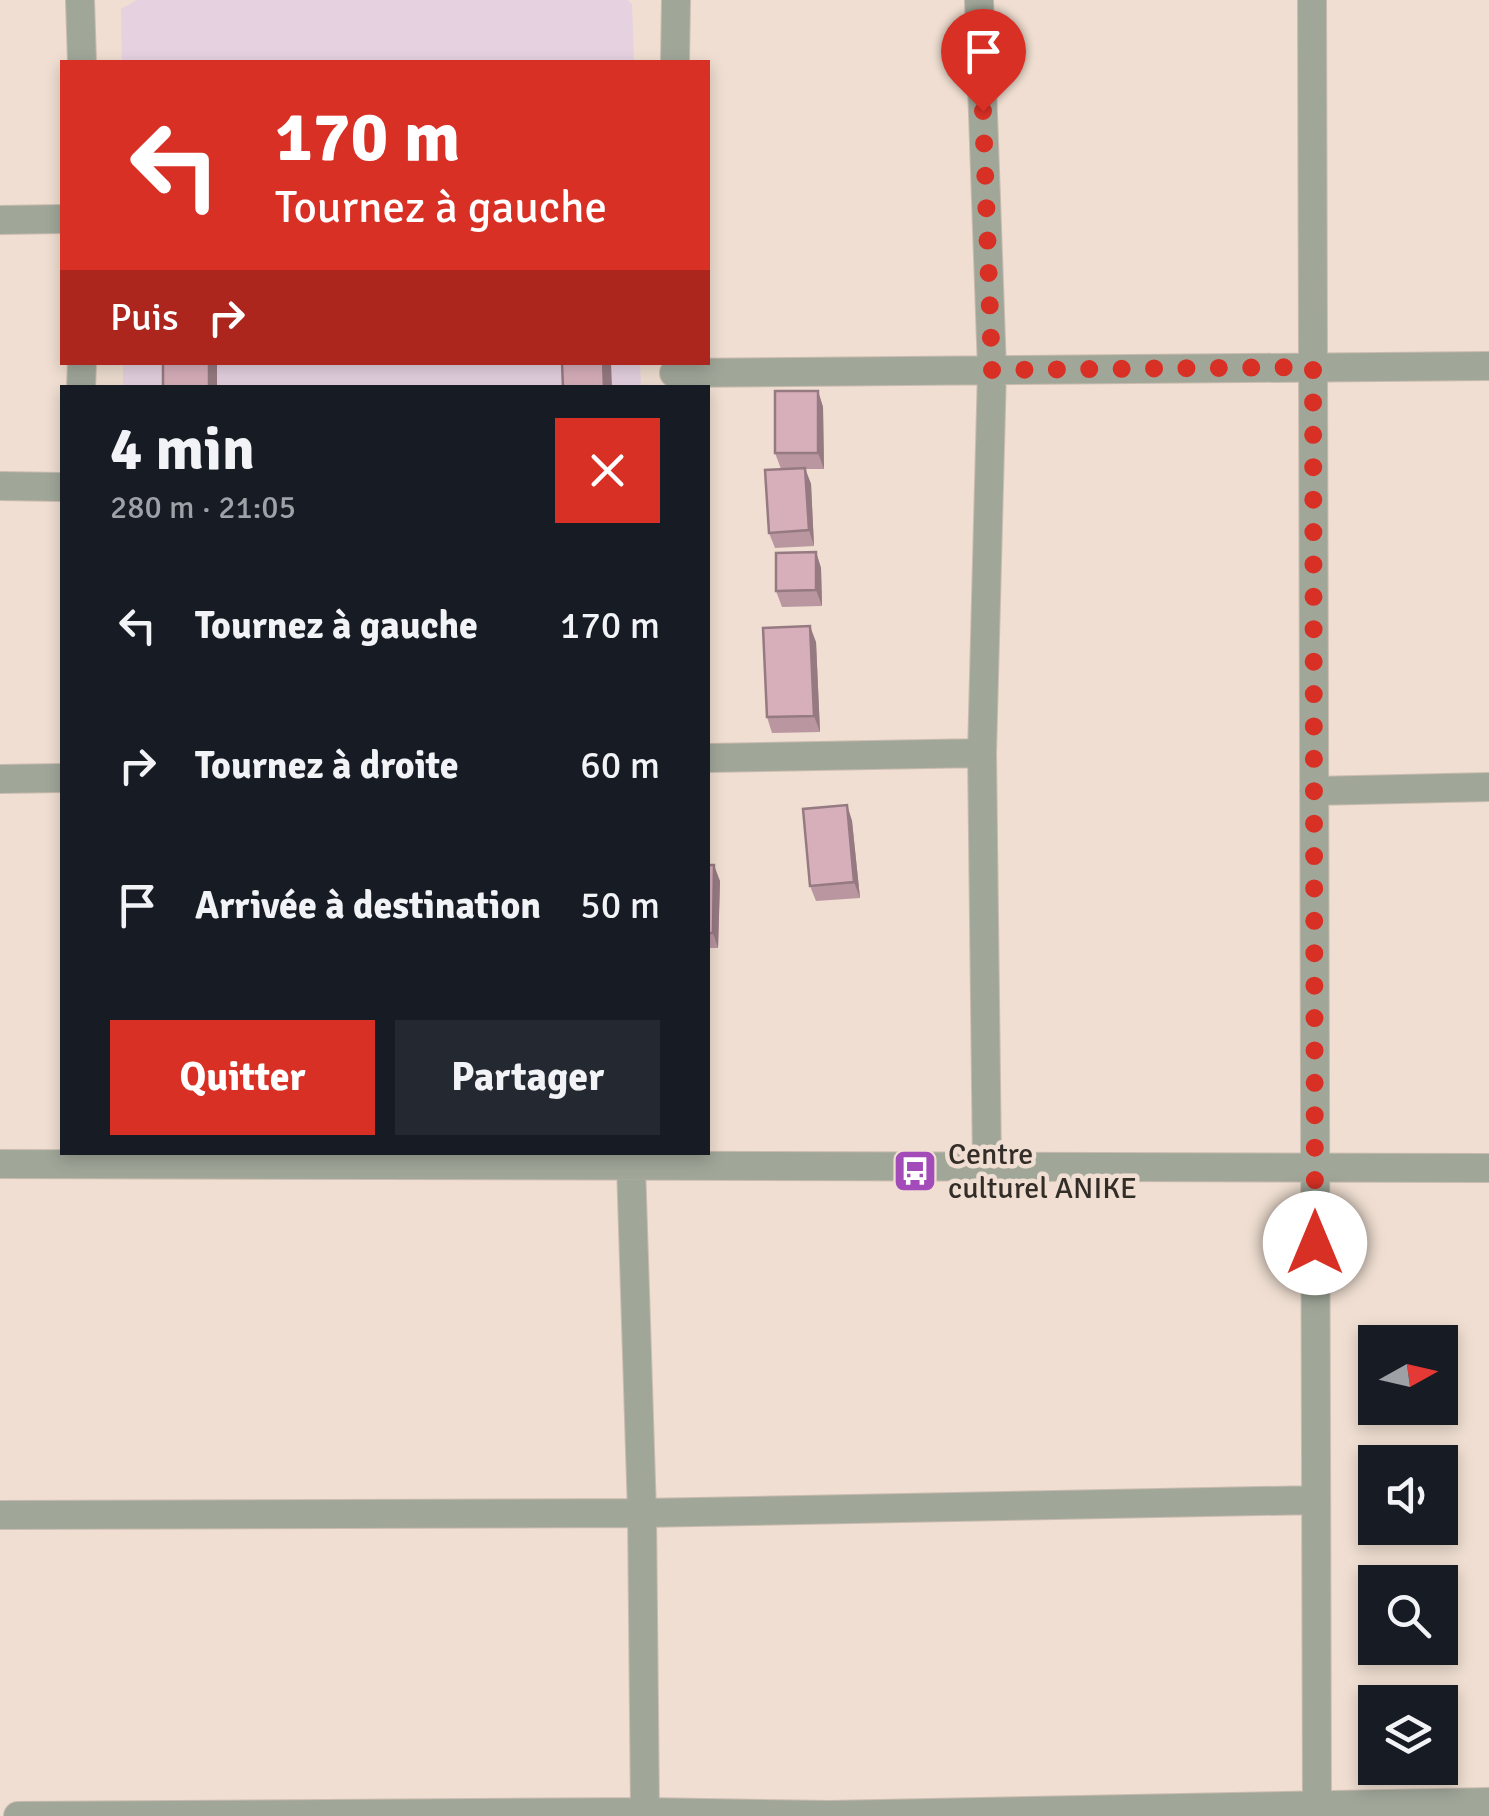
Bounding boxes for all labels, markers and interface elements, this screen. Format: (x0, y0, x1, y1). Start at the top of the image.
pin (941, 9, 1026, 112)
icon: arrive (956, 24, 1011, 79)
text: 170 m (275, 94, 460, 180)
icon: left (110, 100, 240, 230)
text: Tournez à gauche (275, 180, 607, 235)
icon: right (199, 290, 254, 345)
text: Puis (110, 294, 179, 341)
text: 4 min (110, 413, 255, 487)
button: close (555, 418, 660, 523)
text: 280 m · 21:05 (110, 488, 296, 527)
icon: left (110, 598, 165, 653)
text: Tournez à gauche (195, 602, 478, 649)
text: 170 m (560, 602, 660, 649)
icon: right (110, 738, 165, 793)
text: Tournez à droite (195, 742, 459, 789)
text: 60 m (580, 742, 660, 789)
icon: arrive (110, 878, 165, 933)
text: Arrivée à destination (195, 882, 541, 929)
text: 50 m (580, 882, 660, 929)
button: Quitter (110, 1020, 375, 1135)
button: Partager (395, 1020, 660, 1135)
place label: Centre culturel ANIKE (948, 1136, 1137, 1207)
bus stop icon: Centre culturel ANIKE (892, 1148, 938, 1194)
position arrow (1263, 1191, 1367, 1295)
north arrow (1358, 1325, 1458, 1425)
map controls (1358, 1325, 1458, 1785)
button: sound (1358, 1445, 1458, 1545)
button: search (1358, 1565, 1458, 1665)
button: layers (1358, 1685, 1458, 1785)

